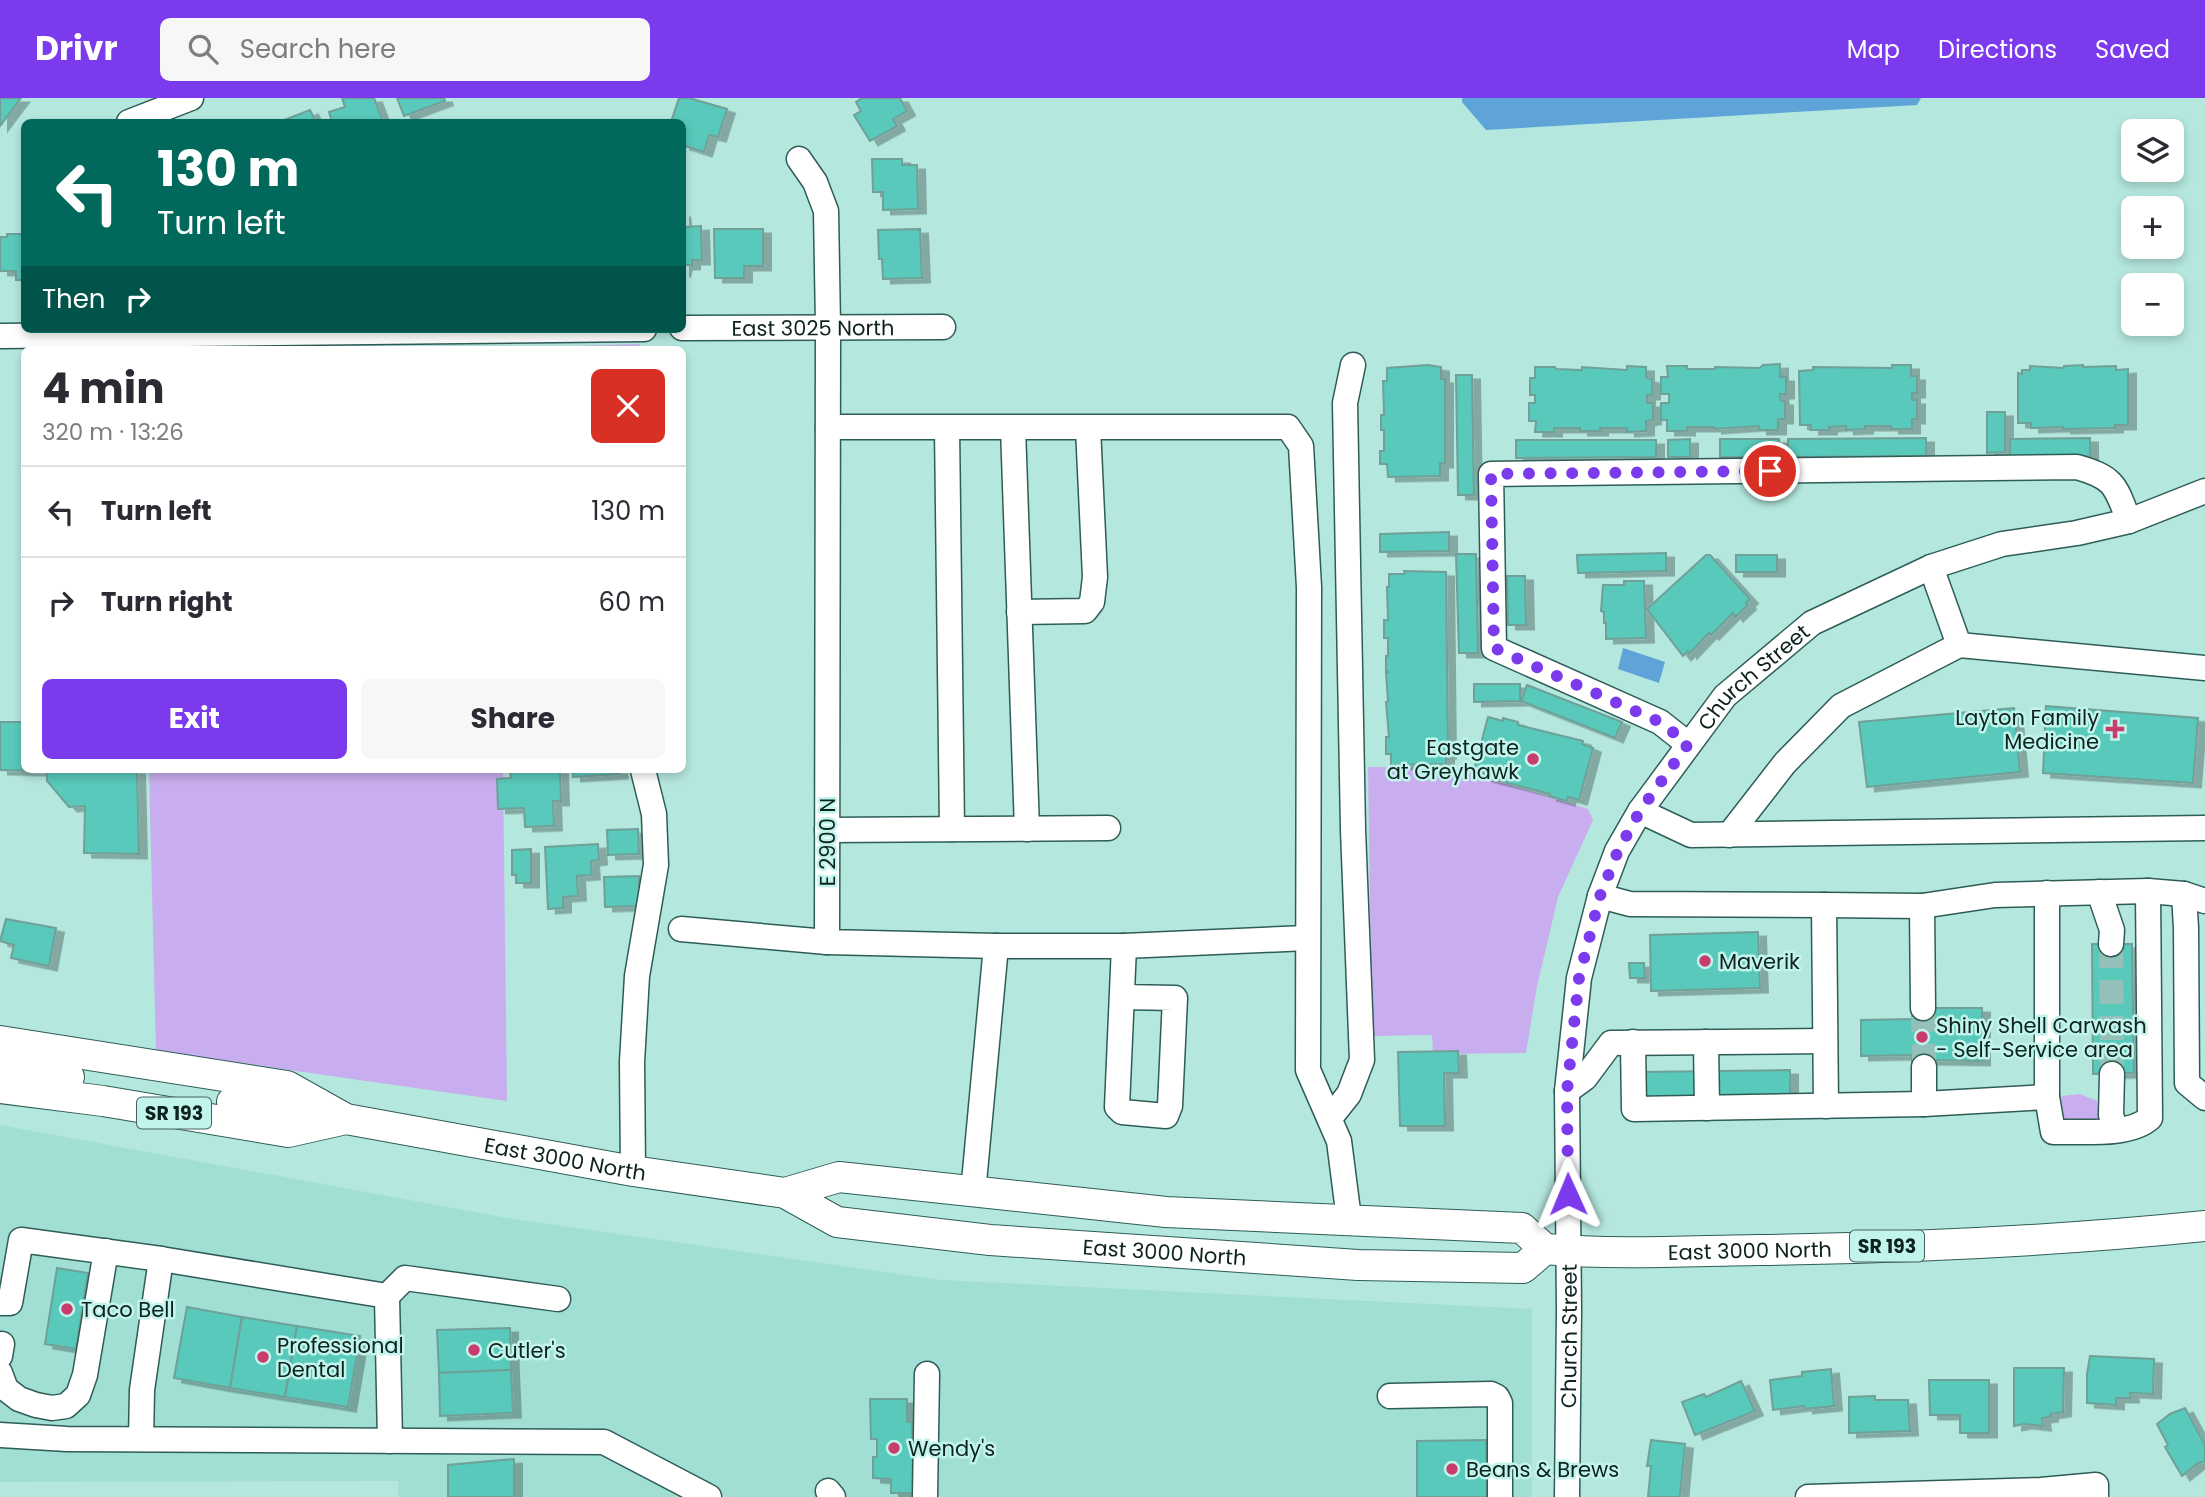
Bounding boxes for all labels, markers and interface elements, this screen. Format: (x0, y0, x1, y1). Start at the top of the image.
search box (160, 18, 650, 81)
text: Drivr (35, 25, 118, 72)
icon: search (184, 30, 222, 68)
text: Search here (240, 31, 396, 67)
text: Map (1847, 33, 1900, 66)
text: Directions (1938, 33, 2057, 66)
text: Saved (2095, 33, 2170, 66)
map controls (2121, 119, 2184, 336)
button: layers (2121, 119, 2184, 182)
text: 130 m (157, 135, 299, 203)
icon: left (42, 147, 133, 238)
button: + (2121, 196, 2184, 259)
text: Turn left (157, 200, 286, 245)
button: − (2121, 273, 2184, 336)
icon: right (119, 280, 157, 318)
text: Then (42, 281, 105, 317)
street label: East 3025 North (732, 313, 894, 342)
text: 4 min (42, 359, 165, 418)
button: close (591, 369, 665, 443)
text: 320 m · 13:26 (42, 416, 184, 448)
pin (1740, 441, 1800, 501)
icon: arrive (1751, 452, 1789, 490)
icon: left (42, 493, 80, 531)
text: Turn left (101, 493, 212, 529)
text: 130 m (591, 493, 665, 529)
icon: right (42, 584, 80, 622)
text: Turn right (101, 584, 233, 620)
text: 60 m (598, 584, 665, 620)
street label: Church Street (1690, 617, 1815, 736)
button: Exit (42, 679, 347, 759)
button: Share (361, 679, 665, 759)
place label: Layton Family Medicine (1955, 703, 2099, 756)
marker: Layton Family Medicine (2105, 719, 2125, 739)
place label: Eastgate at Greyhawk (1387, 733, 1519, 786)
marker: Eastgate at Greyhawk (1525, 751, 1541, 767)
street label: E 2900 N (813, 798, 842, 886)
place label: Maverik (1719, 947, 1800, 976)
marker: Maverik (1697, 953, 1713, 969)
place label: Shiny Shell Carwash - Self-Service area (1936, 1011, 2147, 1064)
marker: Shiny Shell Carwash - Self-Service area (1914, 1029, 1930, 1045)
road number: SR 193 (137, 1098, 211, 1128)
street label: East 3000 North (482, 1130, 648, 1187)
position arrow (1531, 1157, 1605, 1231)
road number: SR 193 (1850, 1230, 1924, 1262)
street label: East 3000 North (1082, 1232, 1247, 1272)
street label: East 3000 North (1668, 1234, 1832, 1266)
street label: Church Street (1553, 1264, 1584, 1408)
place label: Taco Bell (81, 1295, 175, 1324)
marker: Taco Bell (59, 1301, 75, 1317)
place label: Professional Dental (277, 1331, 404, 1384)
place label: Cutler's (488, 1336, 566, 1365)
marker: Cutler's (466, 1342, 482, 1358)
marker: Professional Dental (255, 1349, 271, 1365)
place label: Wendy's (908, 1434, 995, 1463)
marker: Wendy's (886, 1440, 902, 1456)
place label: Beans & Brews (1466, 1455, 1619, 1484)
marker: Beans & Brews (1444, 1461, 1460, 1477)

